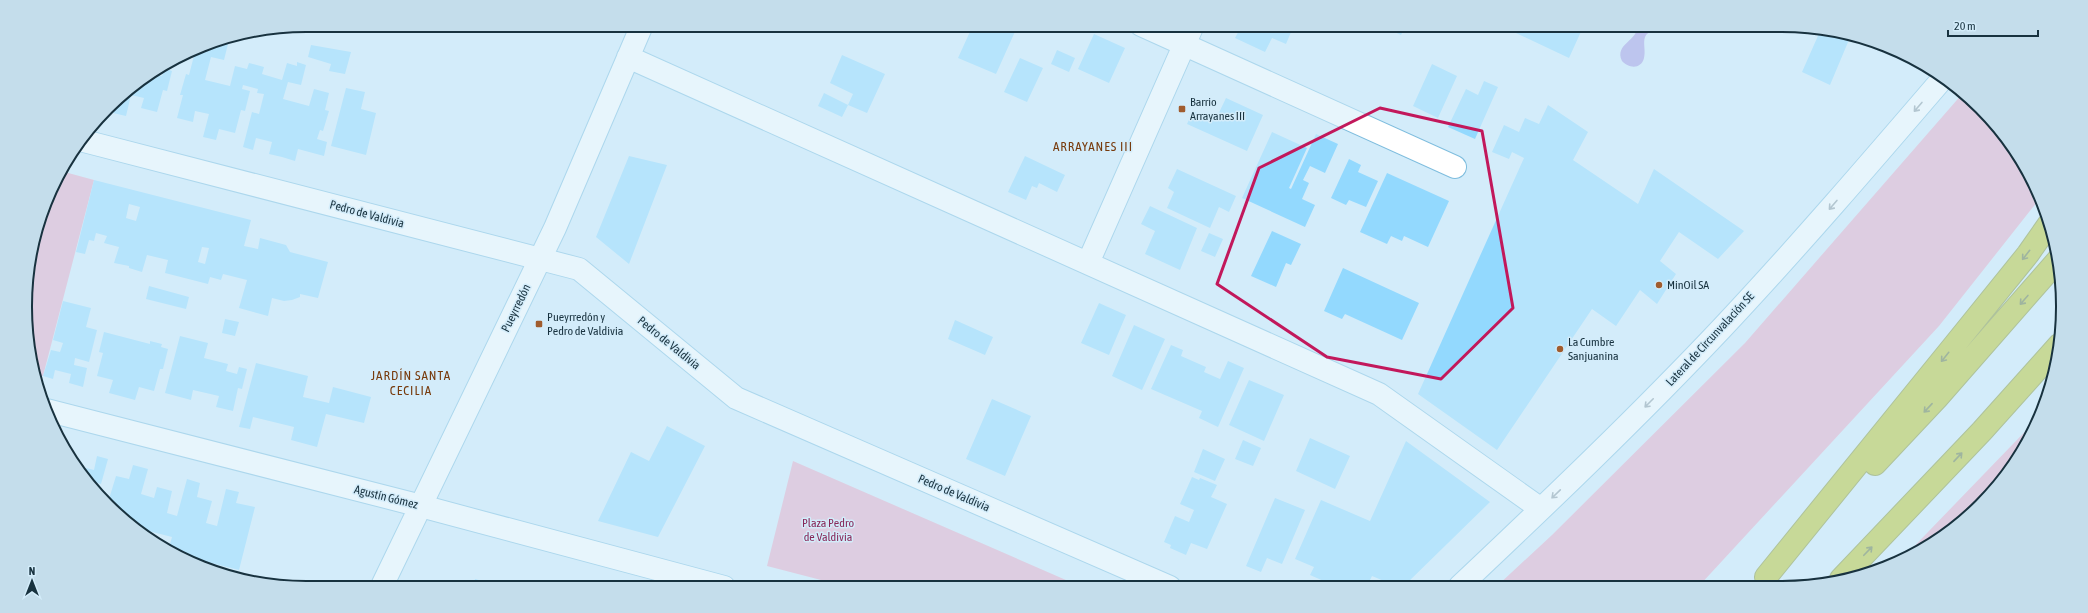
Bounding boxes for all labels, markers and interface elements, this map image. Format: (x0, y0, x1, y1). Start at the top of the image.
scale bar (1948, 12, 2038, 38)
text: 20 m (1954, 19, 1976, 33)
place label: Barrio Arrayanes III (1190, 95, 1245, 123)
one-way arrow (1914, 102, 1923, 112)
marker: Barrio Arrayanes III (1177, 104, 1187, 114)
district label: ARRAYANES III (1053, 139, 1133, 154)
street label: Pedro de Valdivia (328, 197, 406, 231)
one-way arrow (1828, 200, 1838, 210)
one-way arrow (2022, 250, 2031, 261)
place label: MinOil SA (1667, 278, 1709, 292)
marker: MinOil SA (1654, 280, 1664, 290)
street label: Pueyrredón (498, 282, 534, 334)
street label: Lateral de Circunvalación SE (1663, 289, 1757, 389)
one-way arrow (2019, 295, 2028, 305)
place label: Pueyrredón y Pedro de Valdivia (547, 310, 623, 338)
street label: Pedro de Valdivia (635, 314, 703, 372)
marker: Pueyrredón y Pedro de Valdivia (534, 319, 544, 329)
place label: La Cumbre Sanjuanina (1568, 335, 1619, 363)
marker: La Cumbre Sanjuanina (1555, 344, 1565, 354)
one-way arrow (1941, 351, 1949, 362)
district label: JARDÍN SANTA CECILIA (371, 368, 451, 398)
one-way arrow (1644, 398, 1654, 408)
one-way arrow (1924, 402, 1933, 412)
one-way arrow (1953, 452, 1963, 462)
street label: Pedro de Valdivia (916, 472, 992, 514)
street label: Agustín Gómez (353, 482, 420, 512)
one-way arrow (1551, 489, 1561, 499)
park label: Plaza Pedro de Valdivia (802, 516, 854, 544)
one-way arrow (1863, 546, 1873, 556)
north arrow (12, 561, 52, 601)
text: N (29, 565, 35, 577)

